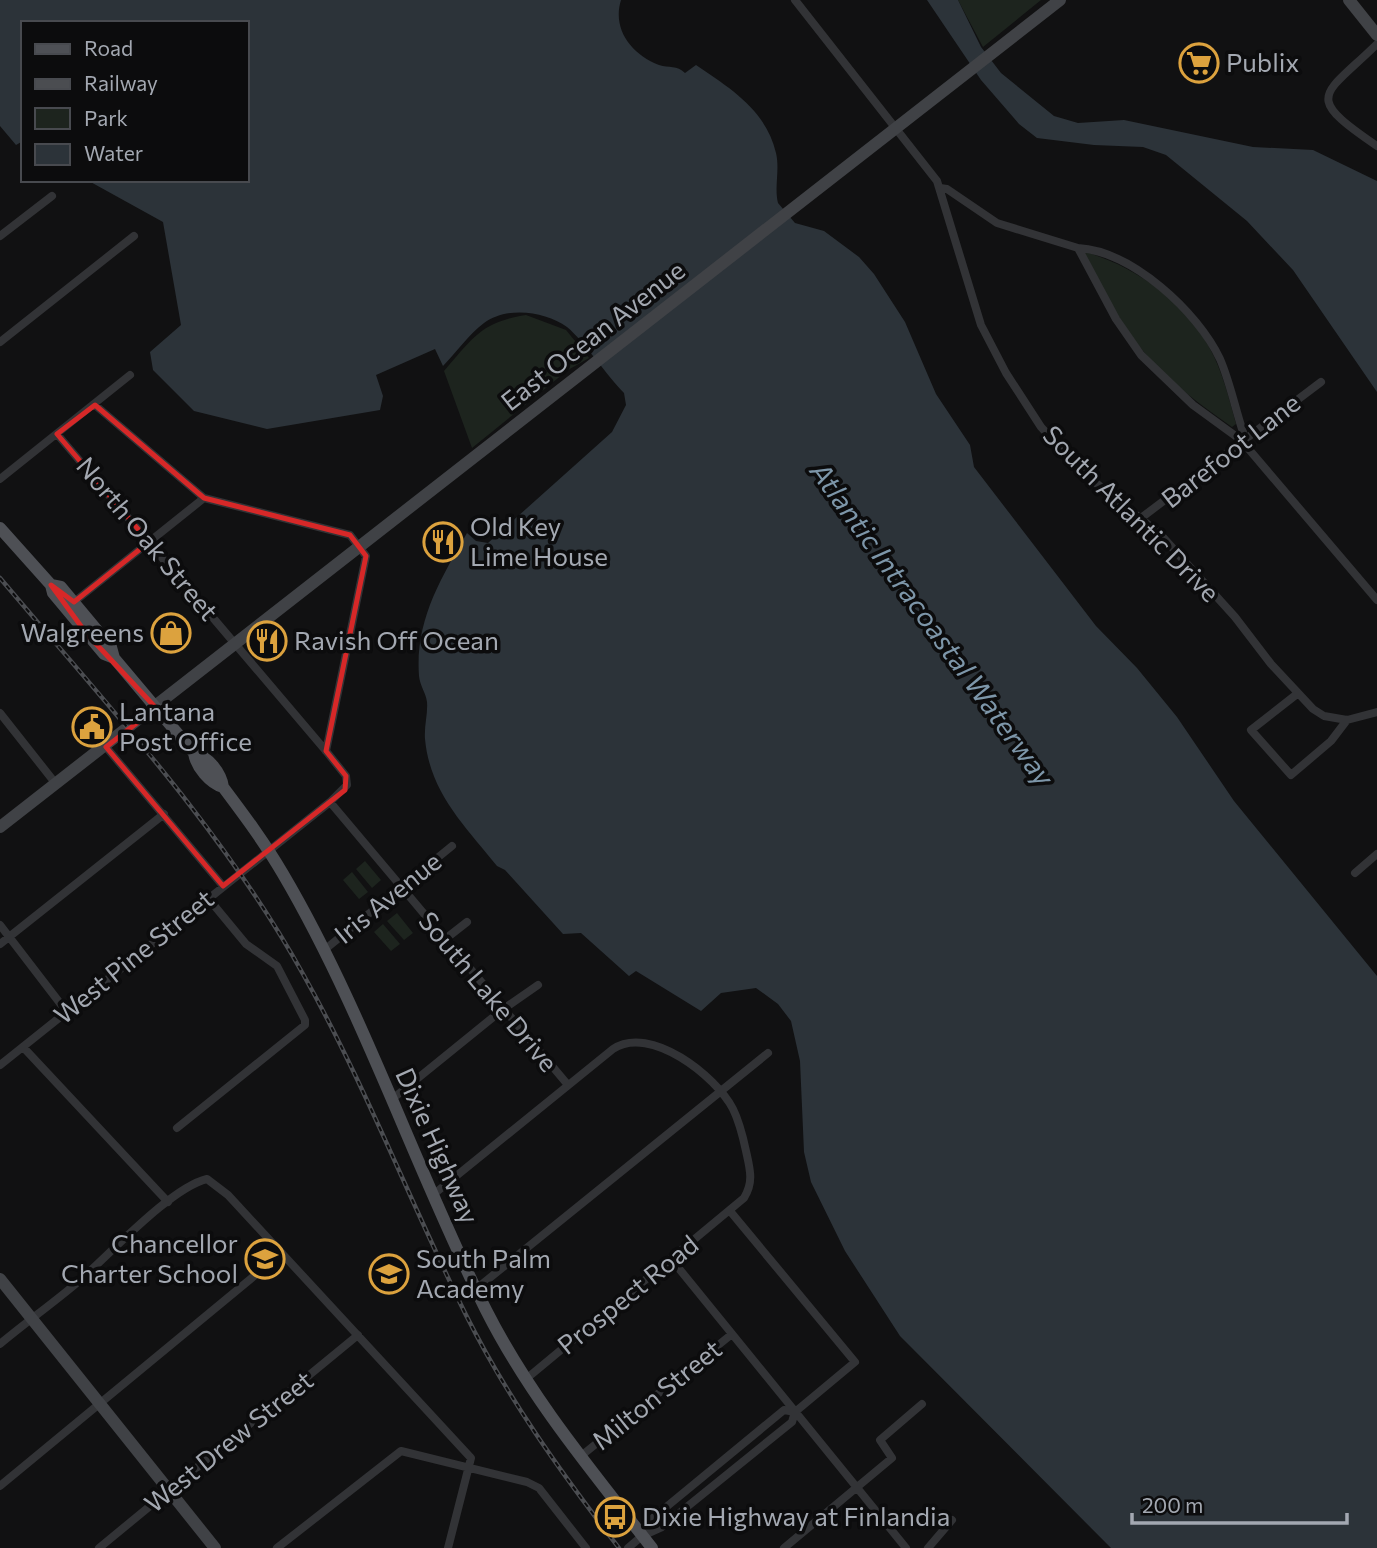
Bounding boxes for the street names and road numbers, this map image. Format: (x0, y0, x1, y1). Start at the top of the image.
street label: East Ocean Avenue (494, 254, 690, 416)
street label: Barefoot Lane (1155, 386, 1305, 513)
street label: South Atlantic Drive (1037, 418, 1227, 608)
street label: North Oak Street (71, 450, 225, 626)
street label: Iris Avenue (328, 845, 446, 949)
street label: West Pine Street (47, 882, 219, 1030)
street label: South Lake Drive (413, 905, 565, 1077)
street label: Dixie Highway (390, 1063, 487, 1228)
street label: Prospect Road (551, 1228, 704, 1360)
street label: Milton Street (585, 1332, 727, 1455)
street label: West Drew Street (138, 1363, 318, 1518)

